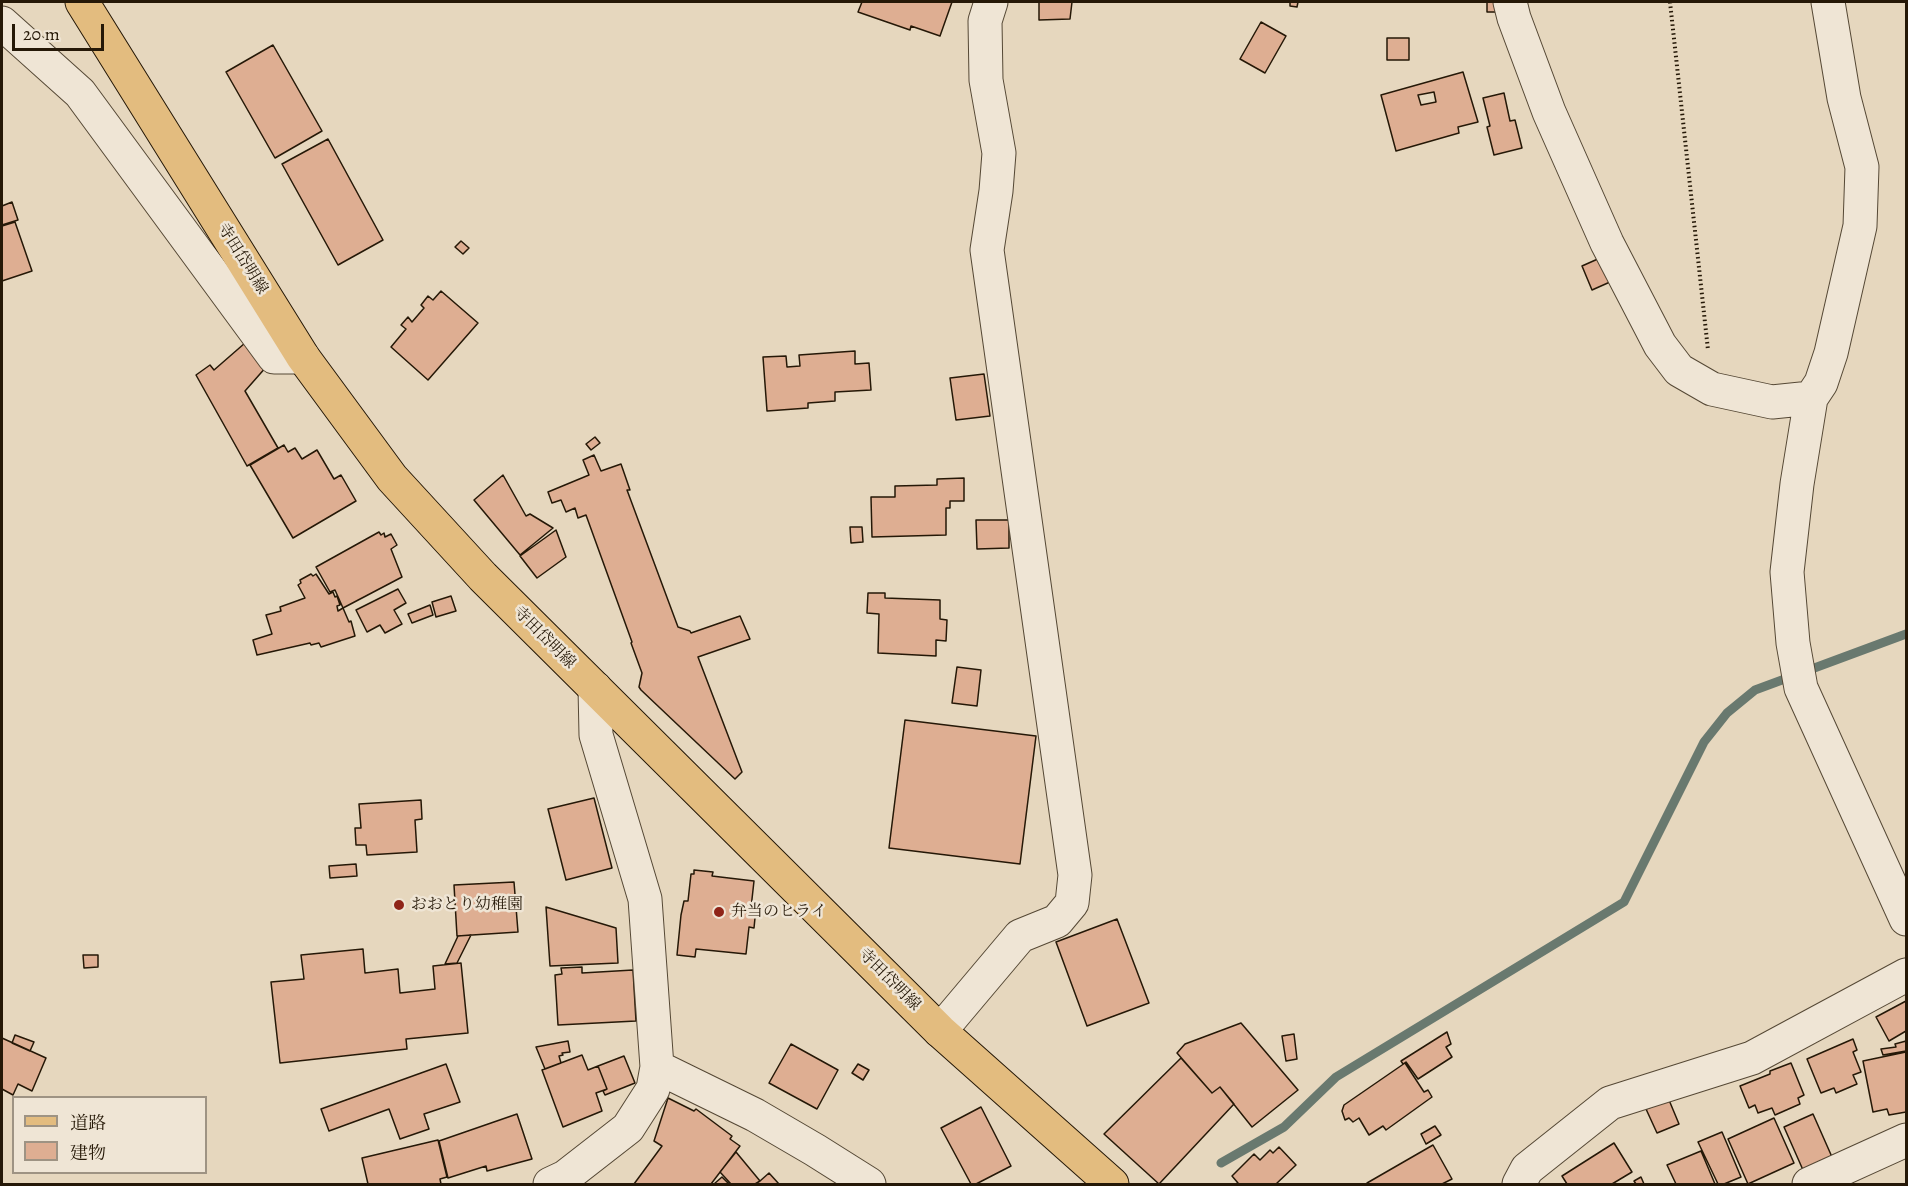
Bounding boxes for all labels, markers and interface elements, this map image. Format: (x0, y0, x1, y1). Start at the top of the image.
scale bar (15, 12, 106, 50)
text: 20 m (23, 22, 60, 46)
street label: 寺田岱明線 (213, 220, 271, 298)
street label: 寺田岱明線 (509, 603, 579, 673)
place label: おおとり幼稚園 (411, 895, 523, 915)
marker: おおとり幼稚園 (392, 898, 406, 912)
place label: 弁当のヒライ (731, 902, 827, 922)
marker: 弁当のヒライ (712, 905, 726, 919)
street label: 寺田岱明線 (854, 945, 924, 1015)
legend (12, 1096, 207, 1174)
text: 道路 (70, 1111, 106, 1135)
text: 建物 (70, 1141, 106, 1165)

